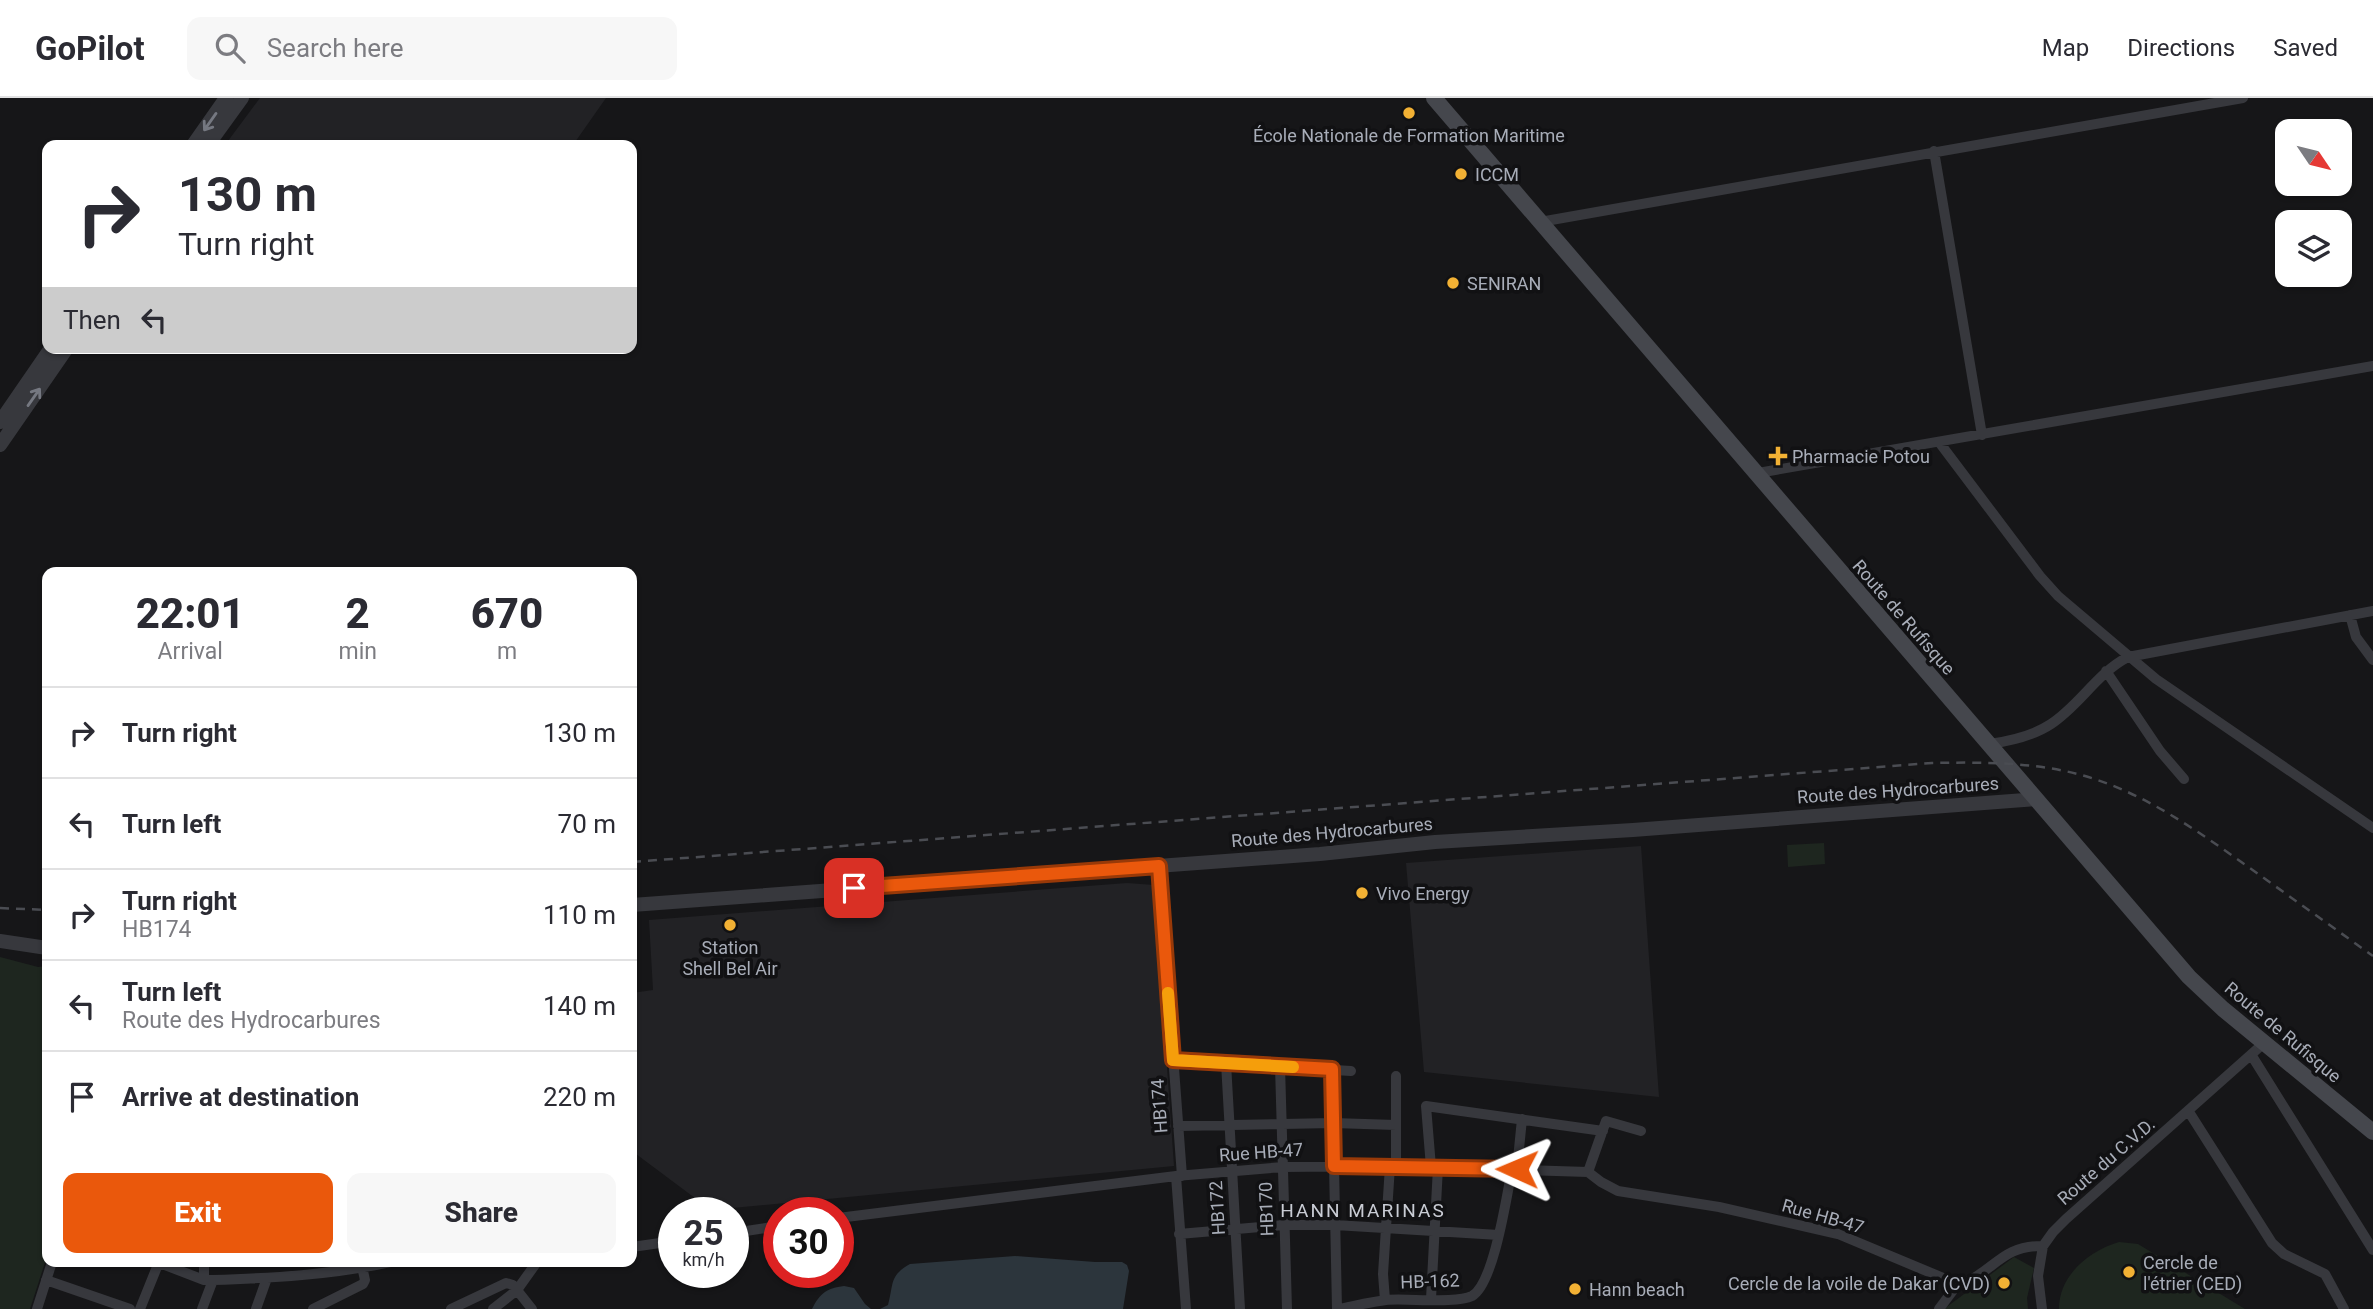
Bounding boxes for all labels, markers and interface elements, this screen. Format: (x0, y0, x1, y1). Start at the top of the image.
search box (187, 17, 677, 80)
text: GoPilot (35, 29, 145, 68)
icon: search (211, 29, 249, 67)
text: Search here (267, 33, 403, 63)
text: Map (2042, 34, 2089, 62)
text: Directions (2127, 34, 2235, 62)
text: Saved (2273, 34, 2338, 62)
marker: École Nationale de Formation Maritime (1401, 105, 1417, 121)
one-way arrow (202, 112, 217, 131)
north arrow (2275, 119, 2352, 196)
map controls (2275, 119, 2352, 287)
place label: École Nationale de Formation Maritime (1253, 125, 1565, 146)
place label: ICCM (1475, 164, 1519, 185)
text: 130 m (178, 166, 317, 223)
marker: ICCM (1453, 166, 1469, 182)
icon: right (63, 168, 154, 259)
button: layers (2275, 210, 2352, 287)
text: Turn right (178, 225, 314, 263)
place label: SENIRAN (1467, 273, 1541, 294)
marker: SENIRAN (1445, 275, 1461, 291)
icon: left (135, 301, 173, 339)
text: Then (63, 305, 121, 335)
one-way arrow (27, 388, 41, 407)
place label: Pharmacie Potou (1792, 446, 1930, 467)
marker: Pharmacie Potou (1770, 448, 1786, 464)
street label: Route de Rufisque (1848, 555, 1960, 679)
text: 22:01 (136, 589, 245, 638)
text: 2 (346, 589, 370, 638)
text: 670 (471, 589, 543, 638)
text: Arrival (158, 638, 223, 665)
text: min (338, 638, 377, 665)
text: m (497, 638, 517, 665)
icon: right (63, 714, 101, 752)
text: Turn right (122, 718, 237, 748)
text: 130 m (543, 718, 616, 748)
street label: Route des Hydrocarbures (1796, 772, 2000, 808)
icon: left (63, 805, 101, 843)
text: Turn left (122, 809, 221, 839)
text: 70 m (558, 809, 616, 839)
street label: Route des Hydrocarbures (1230, 813, 1434, 851)
pin (824, 858, 884, 918)
icon: arrive (835, 869, 873, 907)
place label: Vivo Energy (1376, 883, 1470, 904)
marker: Vivo Energy (1354, 885, 1370, 901)
text: Turn right (122, 886, 237, 916)
icon: right (63, 896, 101, 934)
text: 110 m (543, 900, 616, 930)
text: HB174 (122, 916, 192, 943)
marker: Station Shell Bel Air (722, 917, 738, 933)
place label: Station Shell Bel Air (682, 937, 778, 979)
text: Turn left (122, 977, 221, 1007)
street label: Route de Rufisque (2221, 977, 2345, 1087)
icon: left (63, 987, 101, 1025)
text: 140 m (543, 991, 616, 1021)
text: Route des Hydrocarbures (122, 1007, 381, 1034)
icon: arrive (63, 1078, 101, 1116)
street label: HB174 (1147, 1078, 1171, 1134)
text: Arrive at destination (122, 1082, 359, 1112)
text: 220 m (543, 1082, 616, 1112)
street label: Route du C.V.D. (2053, 1113, 2159, 1209)
position arrow (1480, 1132, 1554, 1206)
street label: Rue HB-47 (1218, 1139, 1304, 1165)
button: Exit (63, 1173, 333, 1253)
button: Share (347, 1173, 616, 1253)
street label: HB172 (1205, 1180, 1229, 1236)
street label: HB170 (1255, 1181, 1277, 1237)
street label: Rue HB-47 (1780, 1194, 1866, 1238)
speed limit sign: 30 (763, 1197, 854, 1288)
district label: HANN MARINAS (1280, 1199, 1446, 1222)
text: 25 (683, 1213, 724, 1254)
text: km/h (682, 1249, 725, 1270)
place label: Cercle de l'étrier (CED) (2143, 1252, 2242, 1295)
marker: Cercle de l'étrier (CED) (2121, 1264, 2137, 1280)
street label: HB-162 (1400, 1269, 1460, 1293)
place label: Cercle de la voile de Dakar (CVD) (1728, 1273, 1990, 1295)
marker: Cercle de la voile de Dakar (CVD) (1996, 1275, 2012, 1291)
place label: Hann beach (1589, 1279, 1685, 1300)
marker: Hann beach (1567, 1281, 1583, 1297)

